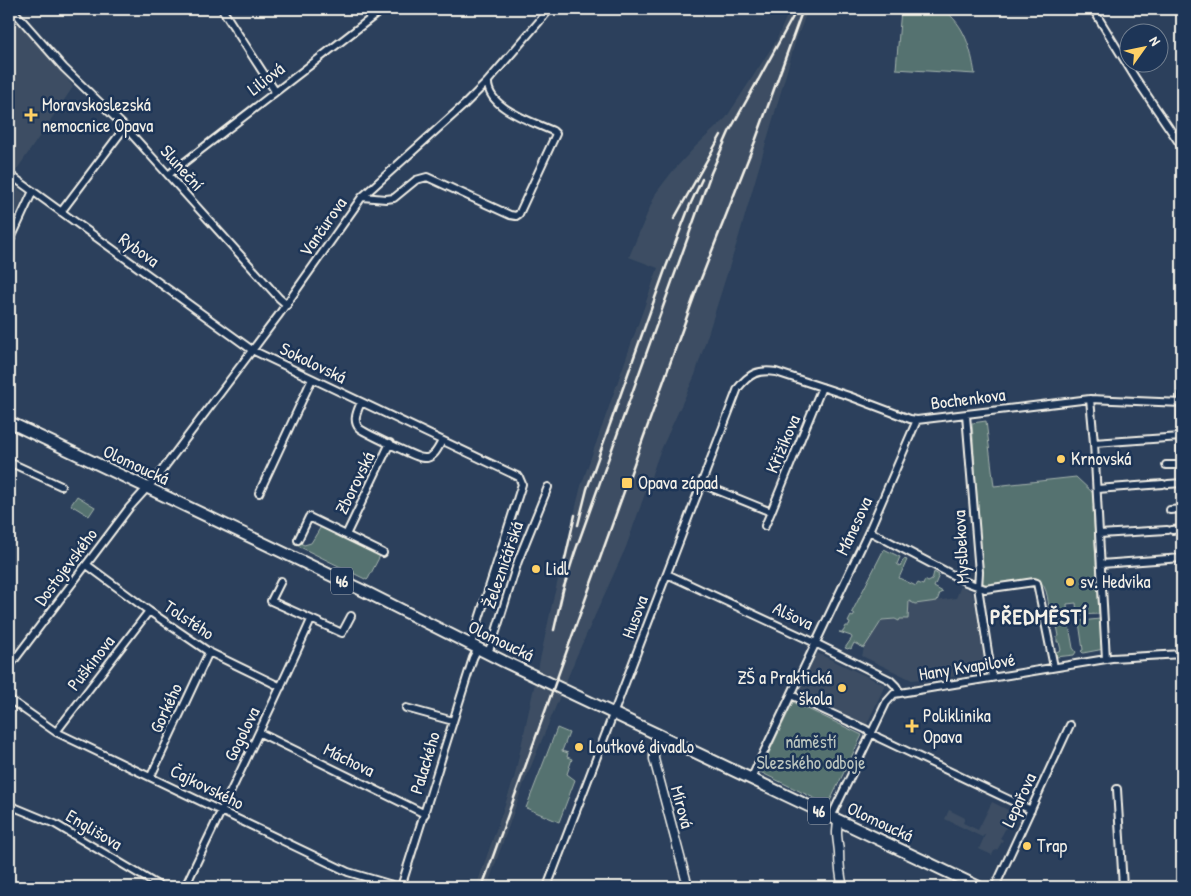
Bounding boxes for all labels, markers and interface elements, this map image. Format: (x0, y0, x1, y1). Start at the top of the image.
north arrow (1118, 22, 1168, 72)
text: N (1145, 32, 1166, 49)
street label: Liliová (242, 56, 290, 101)
place label: Moravskoslezská nemocnice Opava (42, 92, 153, 138)
marker: Moravskoslezská nemocnice Opava (24, 108, 38, 122)
street label: Sluneční (155, 139, 210, 196)
street label: Vančurova (293, 192, 352, 262)
street label: Rybova (114, 226, 165, 273)
street label: Sokolovská (276, 336, 351, 389)
street label: Bochenkova (929, 382, 1007, 415)
street label: Křižíkova (759, 411, 806, 477)
street label: Olomoucká (99, 438, 173, 491)
place label: Krnovská (1071, 446, 1131, 471)
street label: Zborovská (329, 447, 380, 518)
marker: Krnovská (1055, 453, 1067, 465)
place label: Opava západ (638, 470, 718, 495)
marker: Opava západ (620, 476, 634, 490)
street label: Mánesova (829, 493, 878, 559)
street label: Myslbekova (946, 510, 975, 584)
street label: Železničářská (476, 518, 529, 612)
street label: Dostojevského (28, 523, 103, 611)
place label: Lidl (546, 556, 569, 581)
marker: Lidl (530, 563, 542, 575)
road number: 46 (331, 568, 353, 594)
place label: sv. Hedvika (1080, 569, 1151, 594)
marker: sv. Hedvika (1064, 576, 1076, 588)
street label: Husova (615, 592, 654, 642)
street label: Tolstého (159, 594, 219, 645)
street label: Alšova (769, 595, 818, 636)
district label: PŘEDMĚSTÍ (990, 601, 1088, 631)
street label: Olomoucká (464, 614, 538, 667)
street label: Puškinova (61, 630, 120, 696)
street label: Hany Kvapilové (917, 647, 1017, 686)
place label: ZŠ a Praktická škola (737, 665, 832, 711)
street label: Gorkého (143, 679, 188, 737)
marker: ZŠ a Praktická škola (836, 682, 848, 694)
street label: Gogolova (218, 702, 265, 765)
place label: Poliklinika Opava (923, 703, 991, 749)
marker: Poliklinika Opava (905, 719, 919, 733)
street label: Palackého (403, 729, 446, 797)
park label: náměstí Slezského odboje (757, 729, 865, 775)
place label: Loutkové divadlo (589, 734, 694, 759)
street label: Máchova (320, 737, 379, 783)
marker: Loutkové divadlo (573, 741, 585, 753)
street label: Čajkovského (166, 758, 248, 815)
street label: Lepařova (995, 769, 1042, 831)
street label: Mírová (665, 783, 700, 831)
street label: Olomoucká (843, 795, 917, 848)
road number: 46 (808, 798, 830, 824)
street label: Englišova (62, 803, 127, 856)
place label: Trap (1037, 833, 1067, 858)
marker: Trap (1021, 840, 1033, 852)

